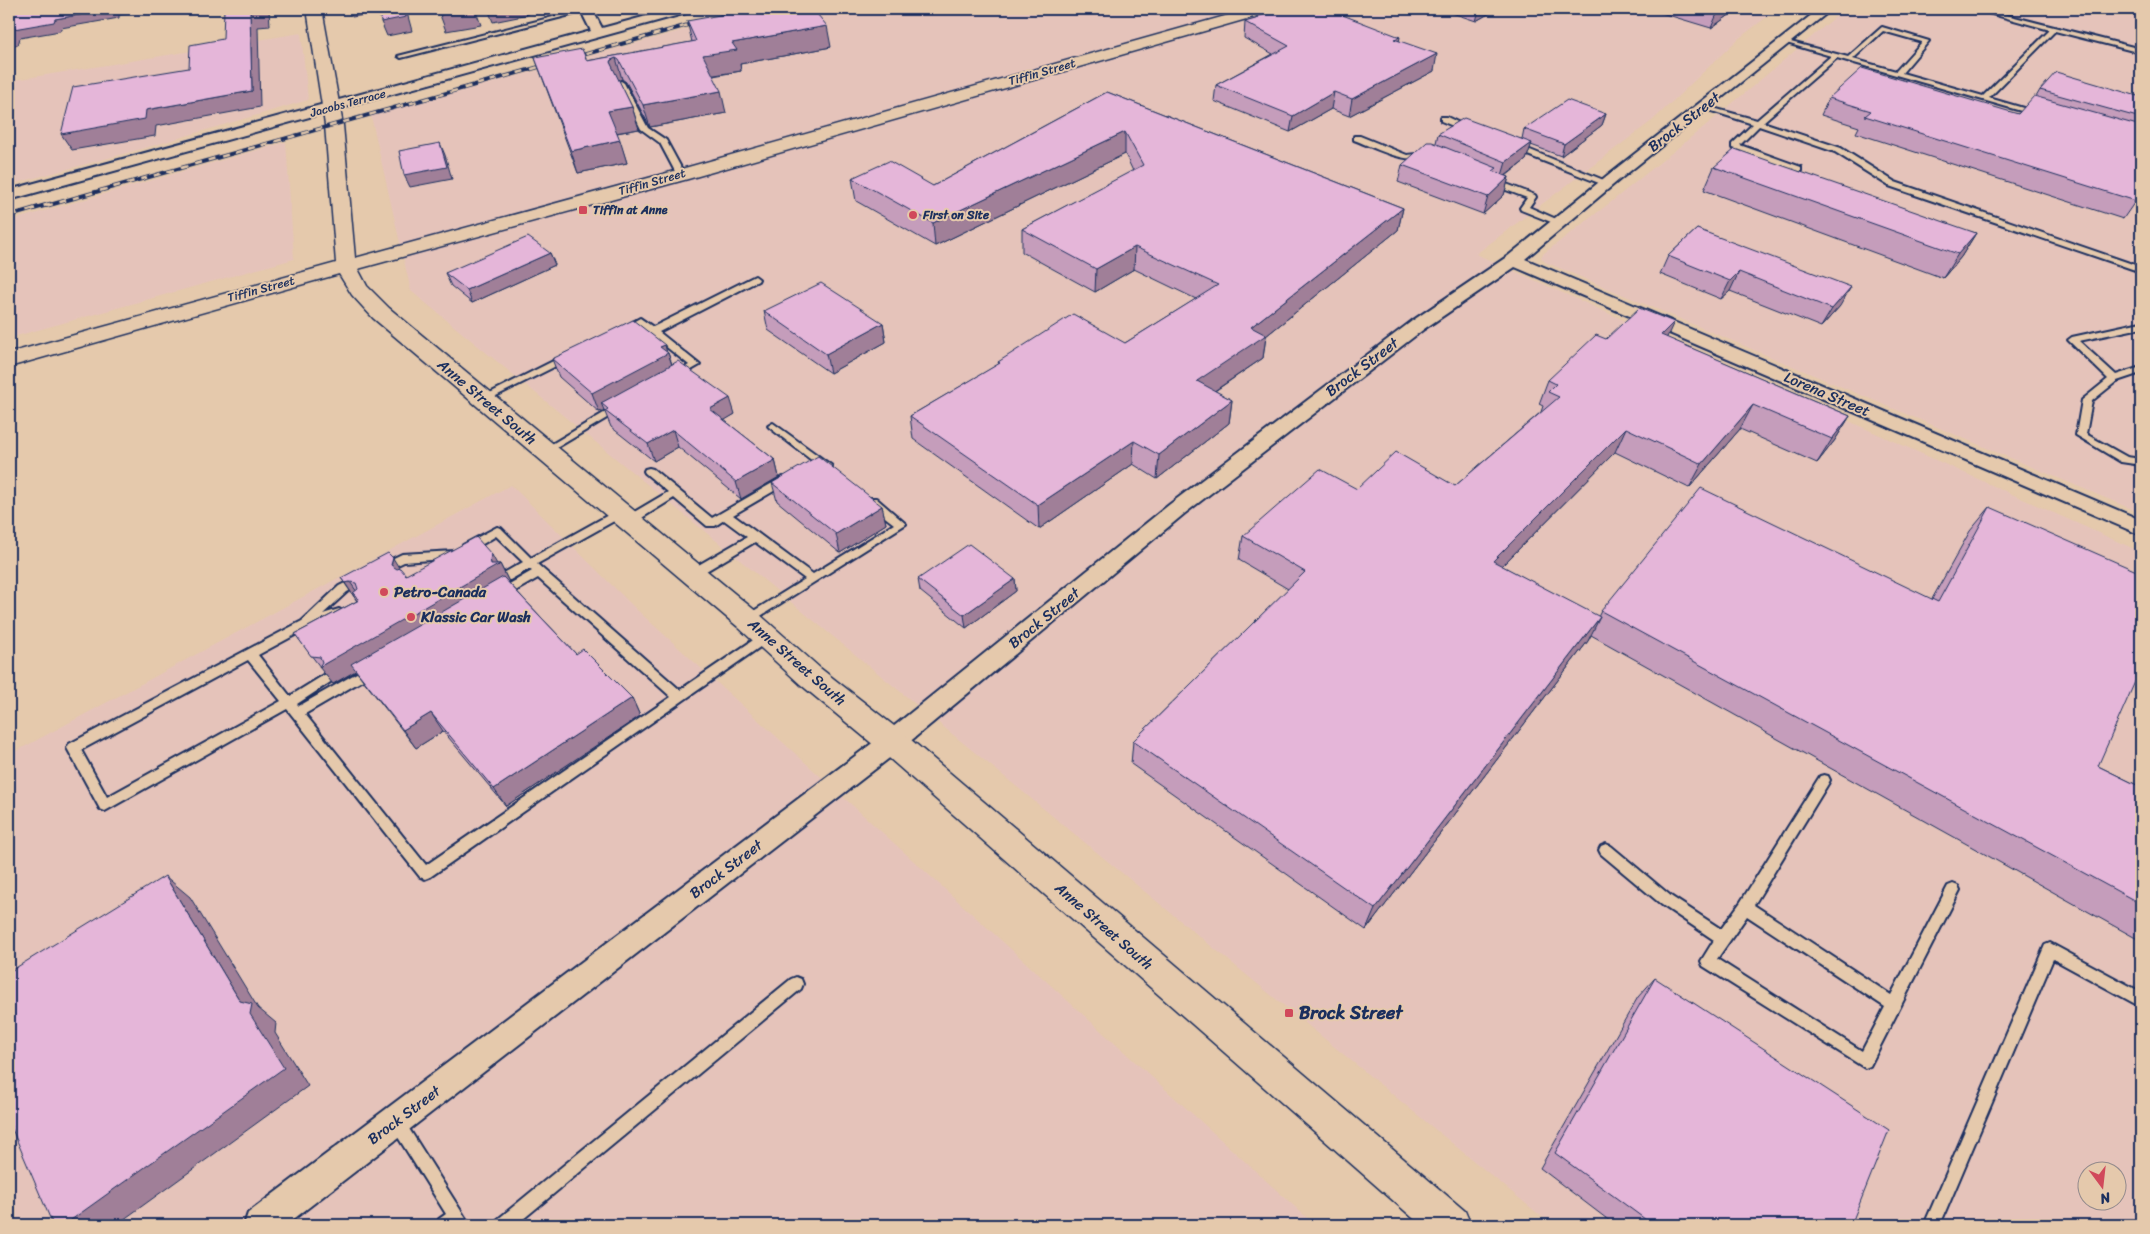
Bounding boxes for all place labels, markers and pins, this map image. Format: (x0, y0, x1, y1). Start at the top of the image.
place label: Tiffin at Anne (593, 199, 668, 221)
marker: Tiffin at Anne (577, 204, 589, 216)
place label: First on Site (922, 204, 990, 226)
marker: First on Site (907, 209, 919, 221)
place label: Petro-Canada (394, 579, 487, 605)
marker: Petro-Canada (378, 586, 390, 598)
place label: Klassic Car Wash (420, 604, 531, 630)
marker: Klassic Car Wash (405, 611, 417, 623)
place label: Brock Street (1299, 997, 1404, 1029)
marker: Brock Street (1283, 1007, 1295, 1019)

